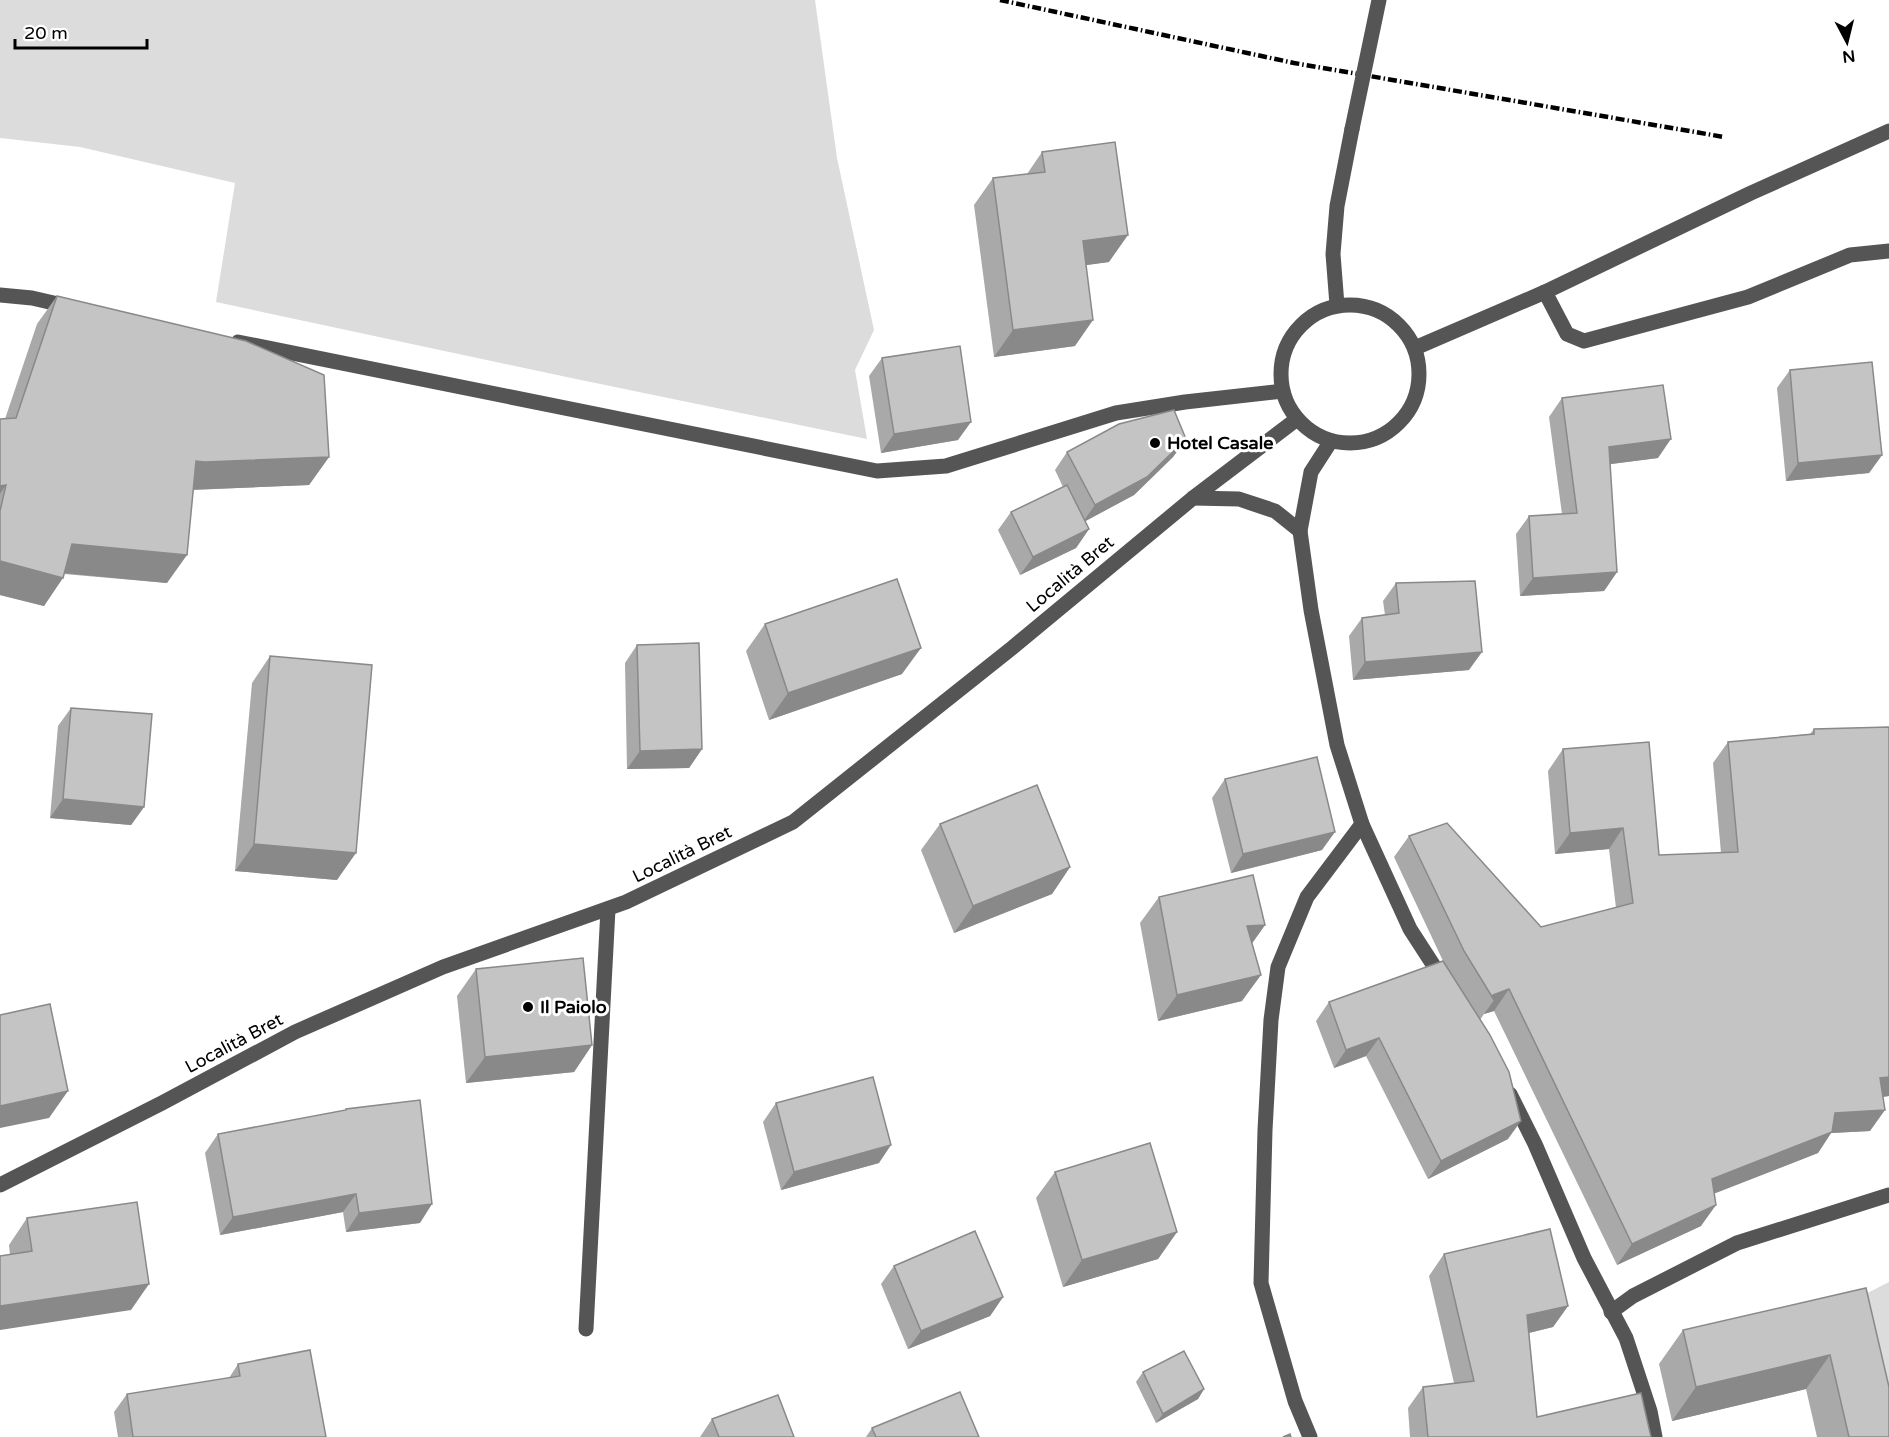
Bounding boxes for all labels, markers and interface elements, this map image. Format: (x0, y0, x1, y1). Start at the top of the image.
scale bar (15, 12, 147, 50)
north arrow (1817, 12, 1877, 72)
text: 20 m (24, 22, 68, 44)
text: N (1841, 45, 1856, 67)
place label: Hotel Casale (1167, 432, 1273, 454)
marker: Hotel Casale (1148, 436, 1162, 450)
street label: Località Bret (1022, 531, 1118, 617)
street label: Località Bret (629, 820, 735, 887)
place label: Il Paiolo (540, 996, 607, 1018)
marker: Il Paiolo (521, 1000, 535, 1014)
street label: Località Bret (181, 1008, 287, 1078)

